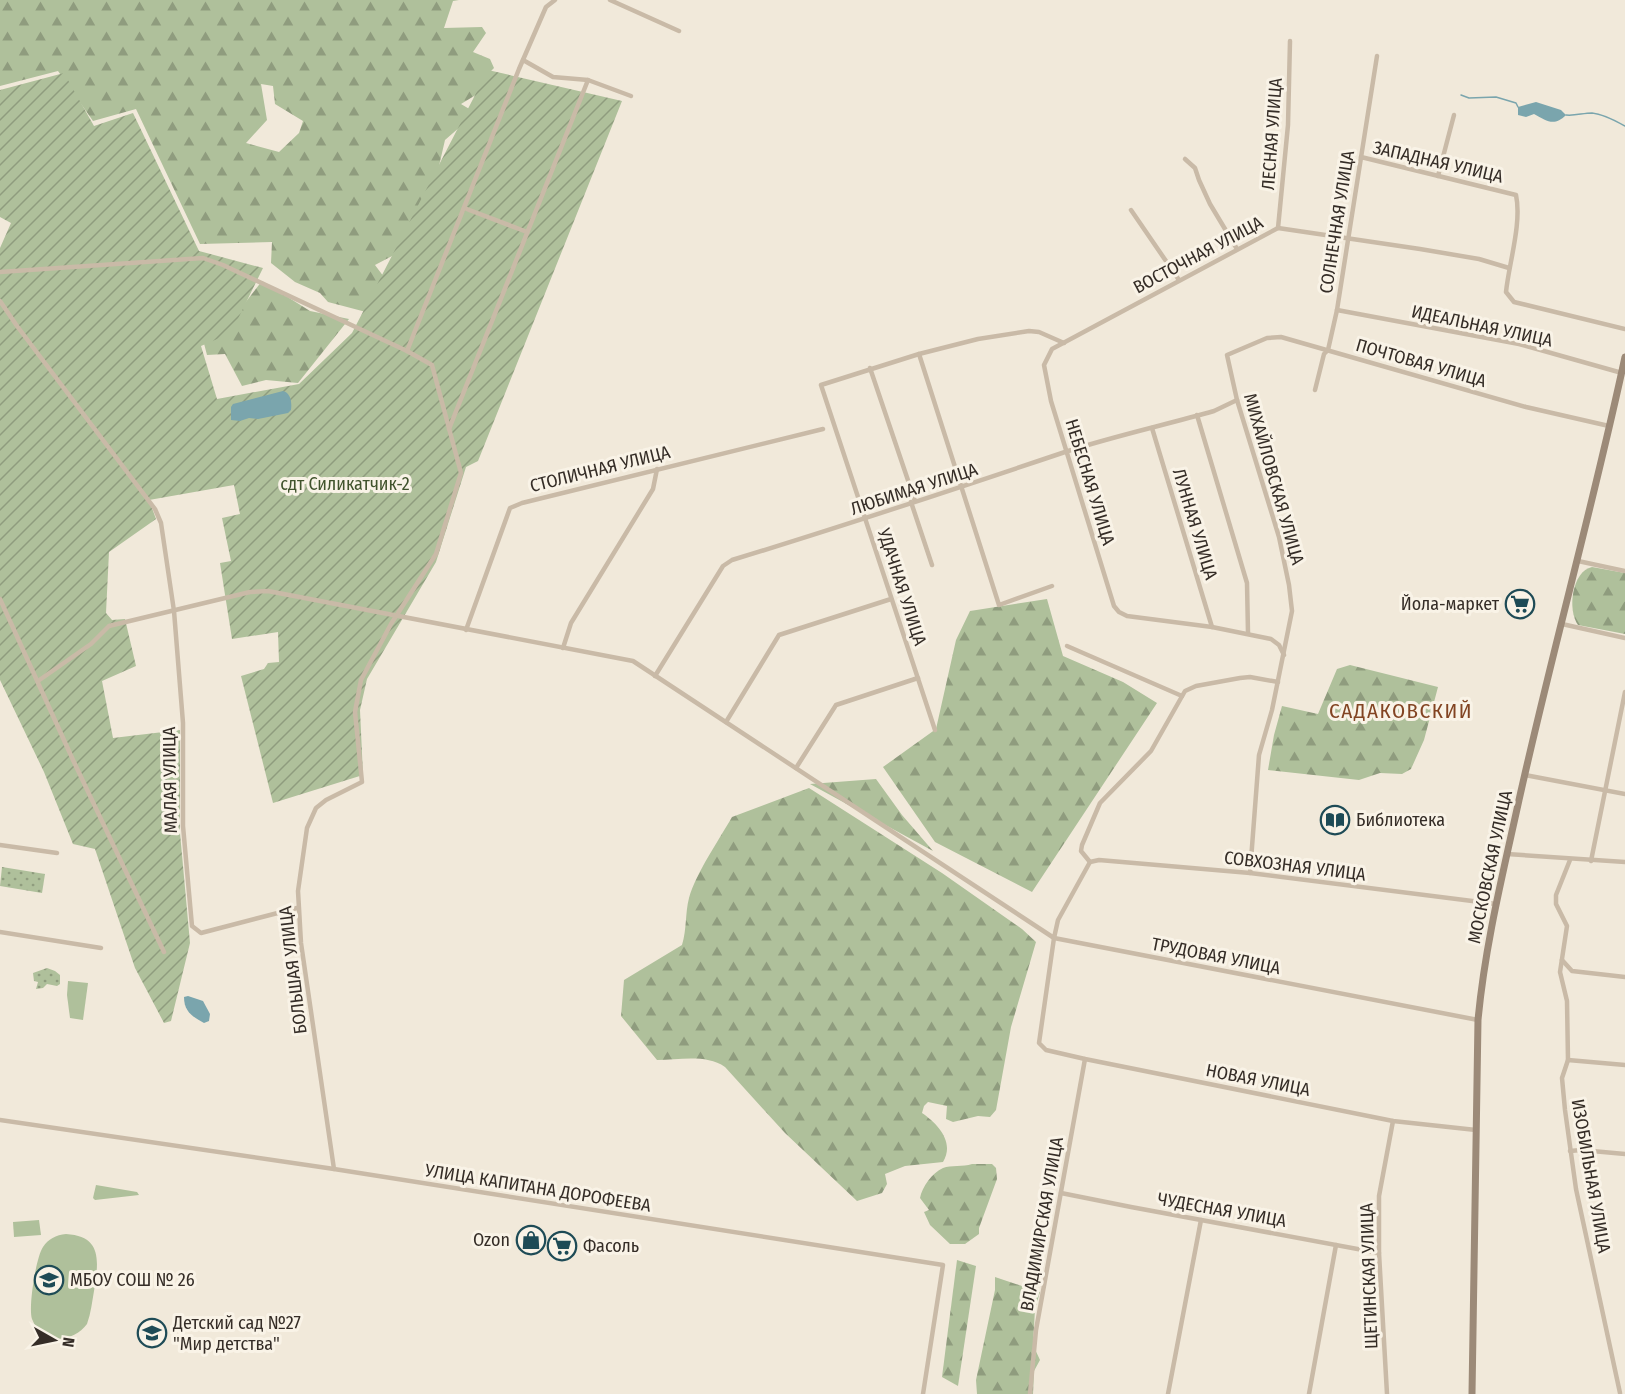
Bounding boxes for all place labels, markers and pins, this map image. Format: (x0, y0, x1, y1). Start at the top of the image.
supermarket icon: Йола-маркет (1504, 588, 1536, 620)
place label: Йола-маркет (1401, 593, 1500, 615)
library icon: Библиотека (1319, 804, 1351, 836)
place label: Библиотека (1356, 809, 1445, 831)
shop icon: Ozon (515, 1224, 547, 1256)
place label: Ozon (473, 1229, 510, 1251)
supermarket icon: Фасоль (546, 1230, 578, 1262)
place label: Фасоль (583, 1235, 639, 1257)
school or university icon: МБОУ СОШ № 26 (33, 1264, 65, 1296)
place label: МБОУ СОШ № 26 (70, 1269, 195, 1291)
place label: Детский сад №27 "Мир детства" (172, 1312, 301, 1355)
school or university icon: Детский сад №27 "Мир детства" (136, 1317, 168, 1349)

